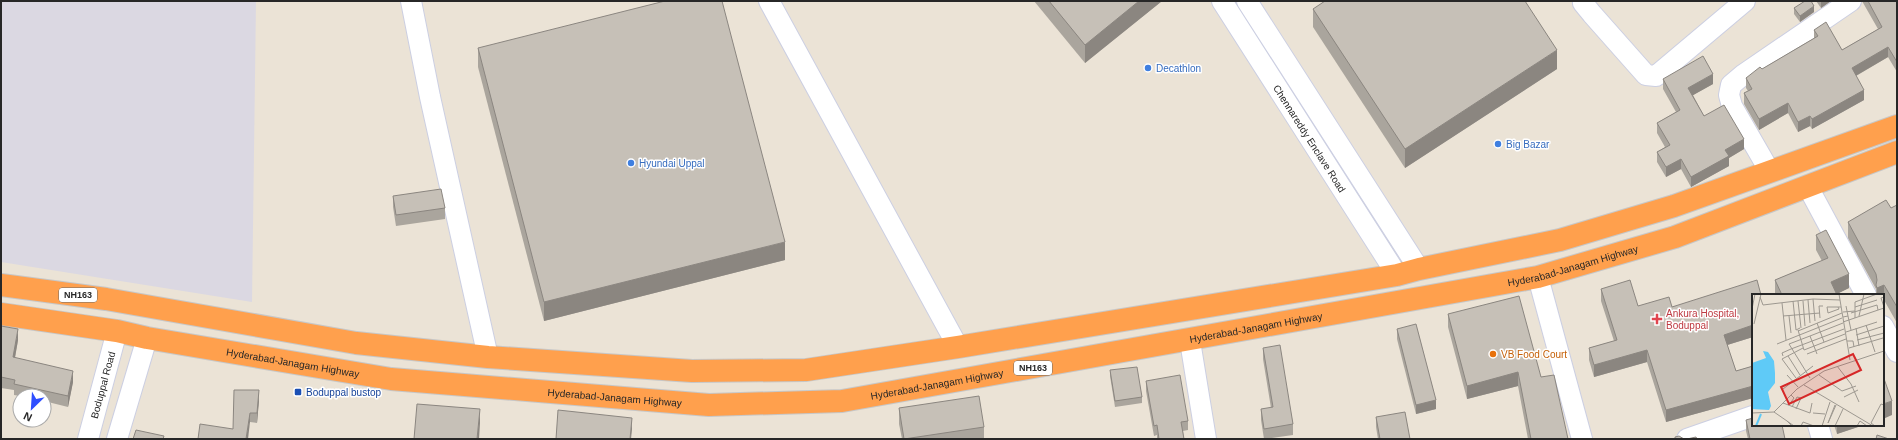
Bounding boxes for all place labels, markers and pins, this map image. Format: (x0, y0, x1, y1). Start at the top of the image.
marker: Decathlon (1143, 63, 1153, 73)
place label: Decathlon (1156, 63, 1201, 74)
marker: Big Bazar (1493, 139, 1503, 149)
place label: Big Bazar (1506, 139, 1550, 150)
marker: Hyundai Uppal (626, 158, 636, 168)
place label: Hyundai Uppal (639, 158, 705, 169)
place label: Ankura Hospital, Boduppal (1666, 308, 1739, 331)
marker: Ankura Hospital, Boduppal (1651, 313, 1663, 325)
marker: VB Food Court (1488, 349, 1498, 359)
place label: VB Food Court (1501, 349, 1567, 360)
marker: Boduppal bustop (293, 387, 303, 397)
place label: Boduppal bustop (306, 387, 382, 398)

